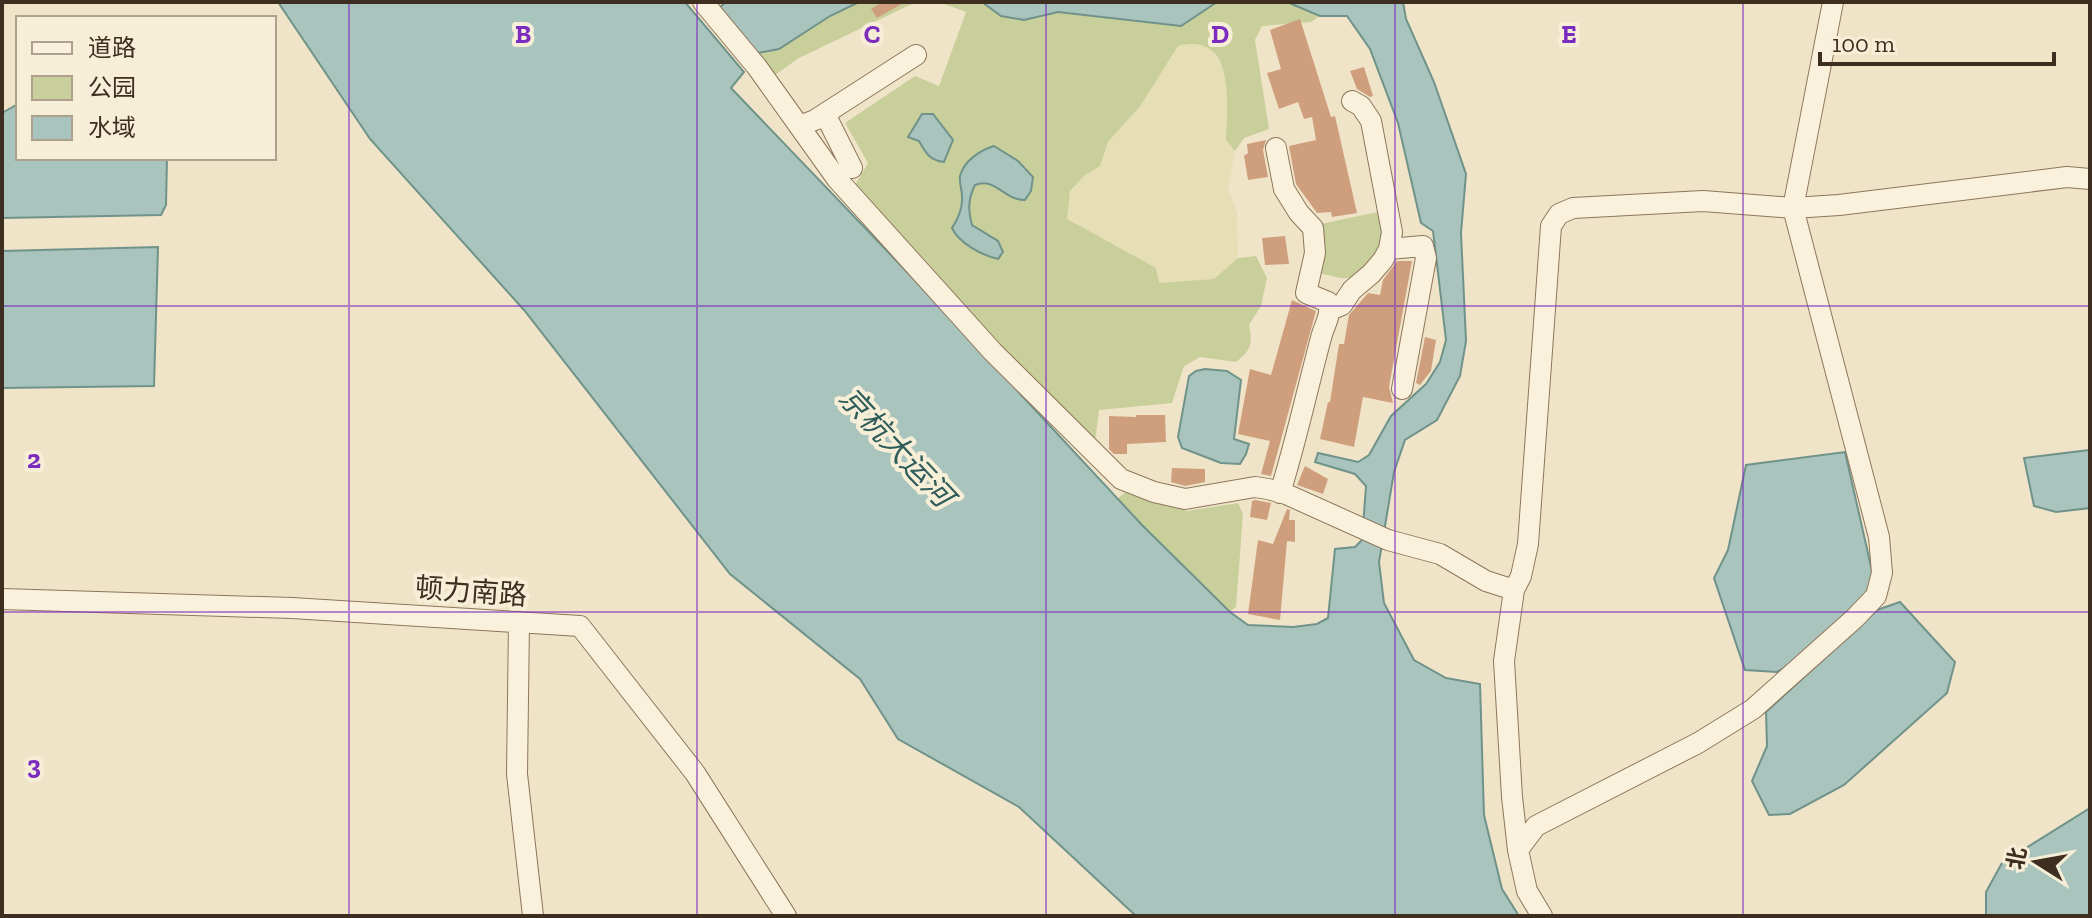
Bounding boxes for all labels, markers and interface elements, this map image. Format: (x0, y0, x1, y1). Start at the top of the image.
legend (16, 16, 276, 160)
scale bar (1820, 16, 2054, 66)
text: B (515, 18, 531, 50)
text: C (864, 18, 880, 50)
text: D (1211, 18, 1229, 50)
text: E (1561, 18, 1577, 50)
text: 100 m (1832, 29, 1895, 58)
text: 道路 (88, 33, 136, 62)
text: 公园 (88, 73, 136, 102)
text: 水域 (88, 113, 136, 142)
water label: 京杭大运河 (832, 380, 964, 518)
text: 2 (27, 443, 41, 475)
street label: 顿力南路 (414, 571, 528, 612)
text: 3 (27, 749, 41, 781)
north arrow (1996, 822, 2076, 902)
text: 北 (2002, 845, 2032, 872)

